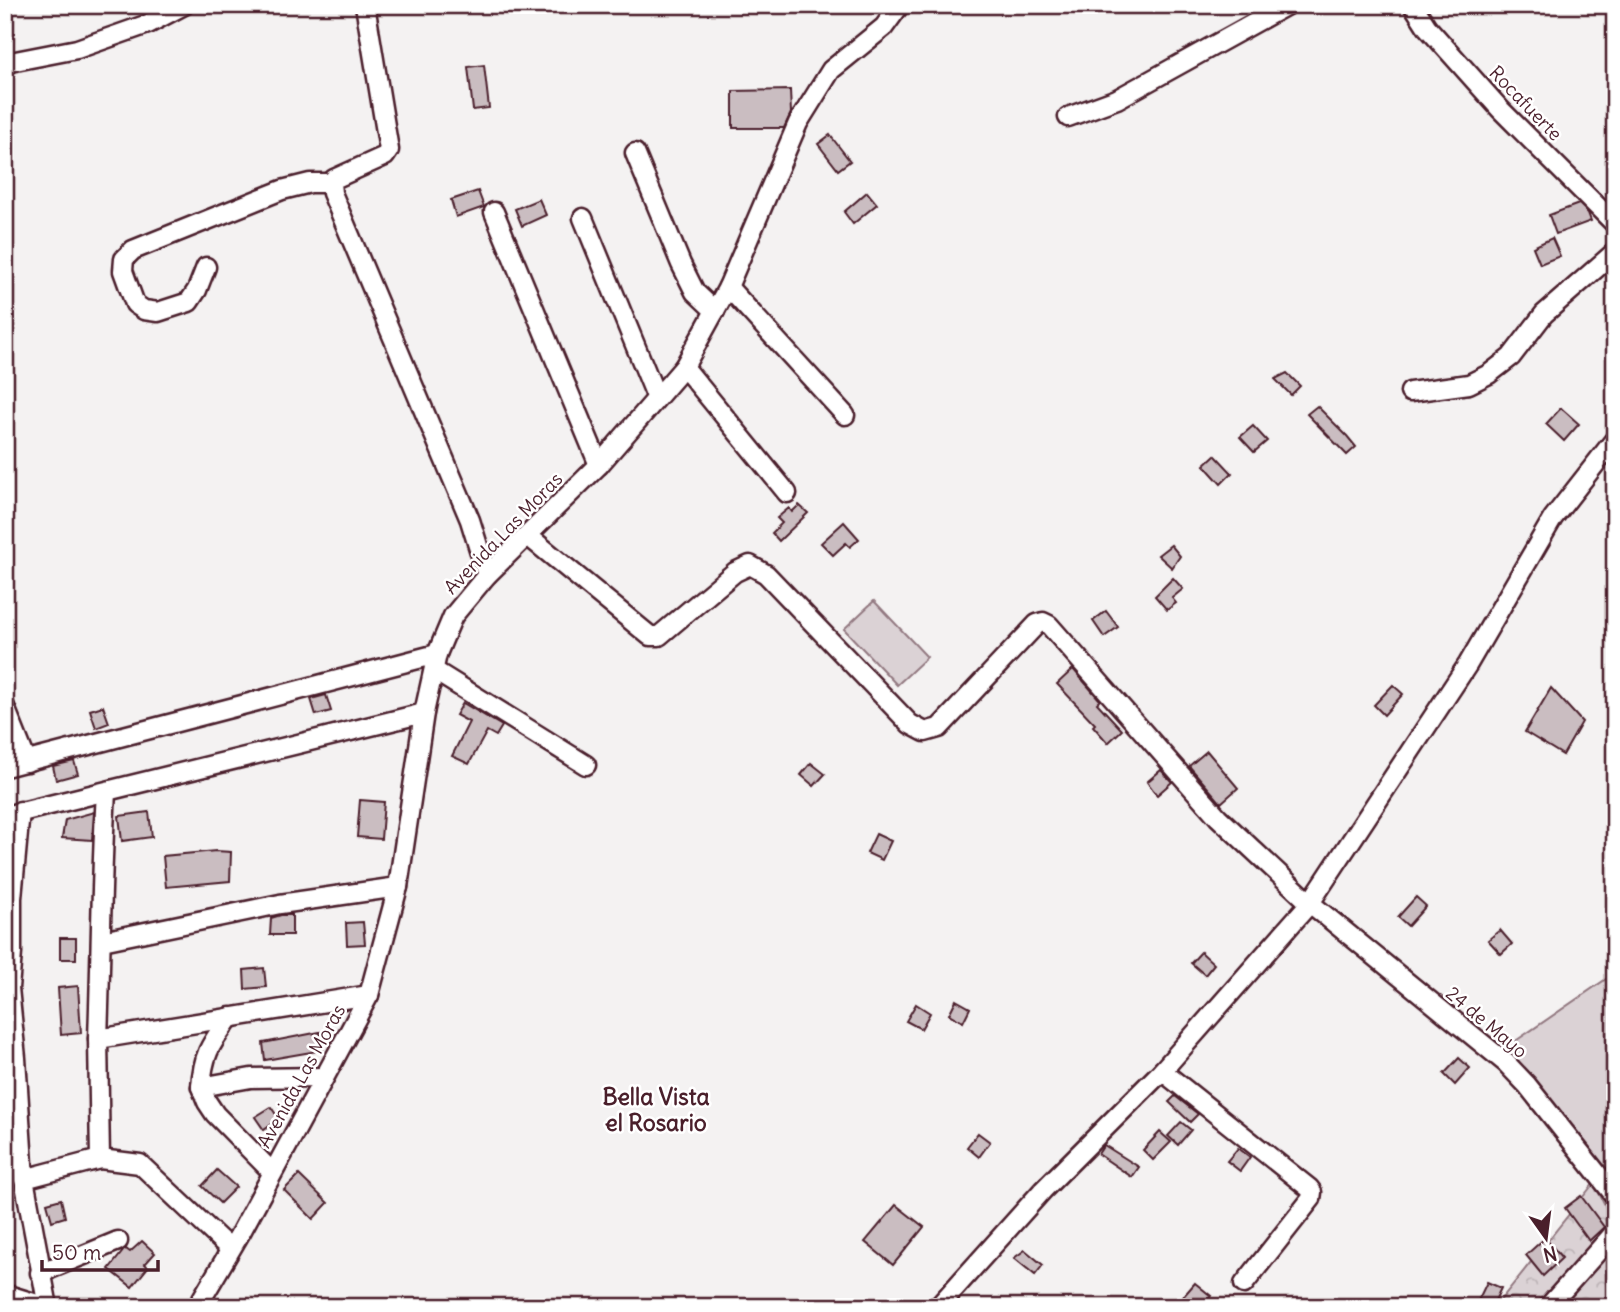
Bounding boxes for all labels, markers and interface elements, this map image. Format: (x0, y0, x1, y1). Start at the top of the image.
street label: Rocafuerte (1485, 61, 1567, 145)
street label: Avenida Las Moras (439, 467, 567, 599)
street label: 24 de Mayo (1441, 981, 1533, 1063)
street label: Avenida Las Moras (252, 1000, 350, 1152)
district label: Bella Vista el Rosario (602, 1082, 710, 1137)
north arrow (1512, 1204, 1582, 1274)
scale bar (42, 1228, 158, 1272)
text: 50 m (52, 1239, 101, 1266)
text: N (1541, 1241, 1559, 1268)

